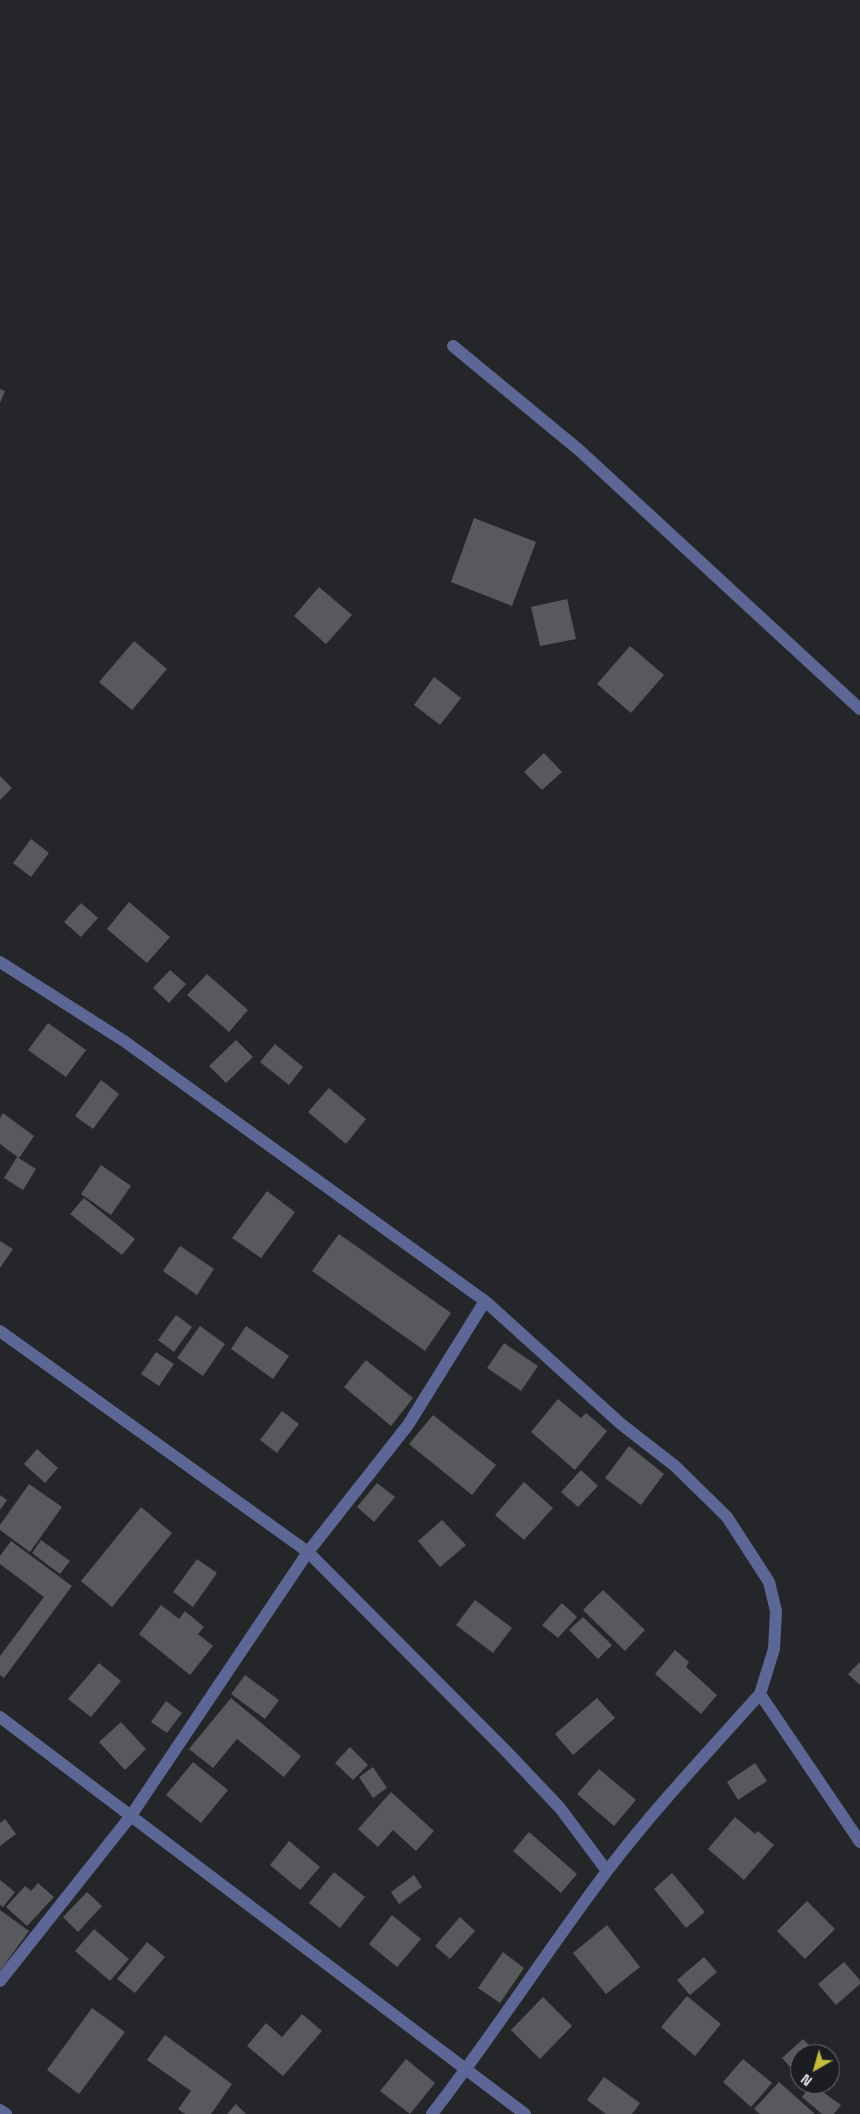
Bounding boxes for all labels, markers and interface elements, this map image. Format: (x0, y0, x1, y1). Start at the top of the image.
north arrow (790, 2044, 840, 2094)
text: N (797, 2070, 816, 2090)

